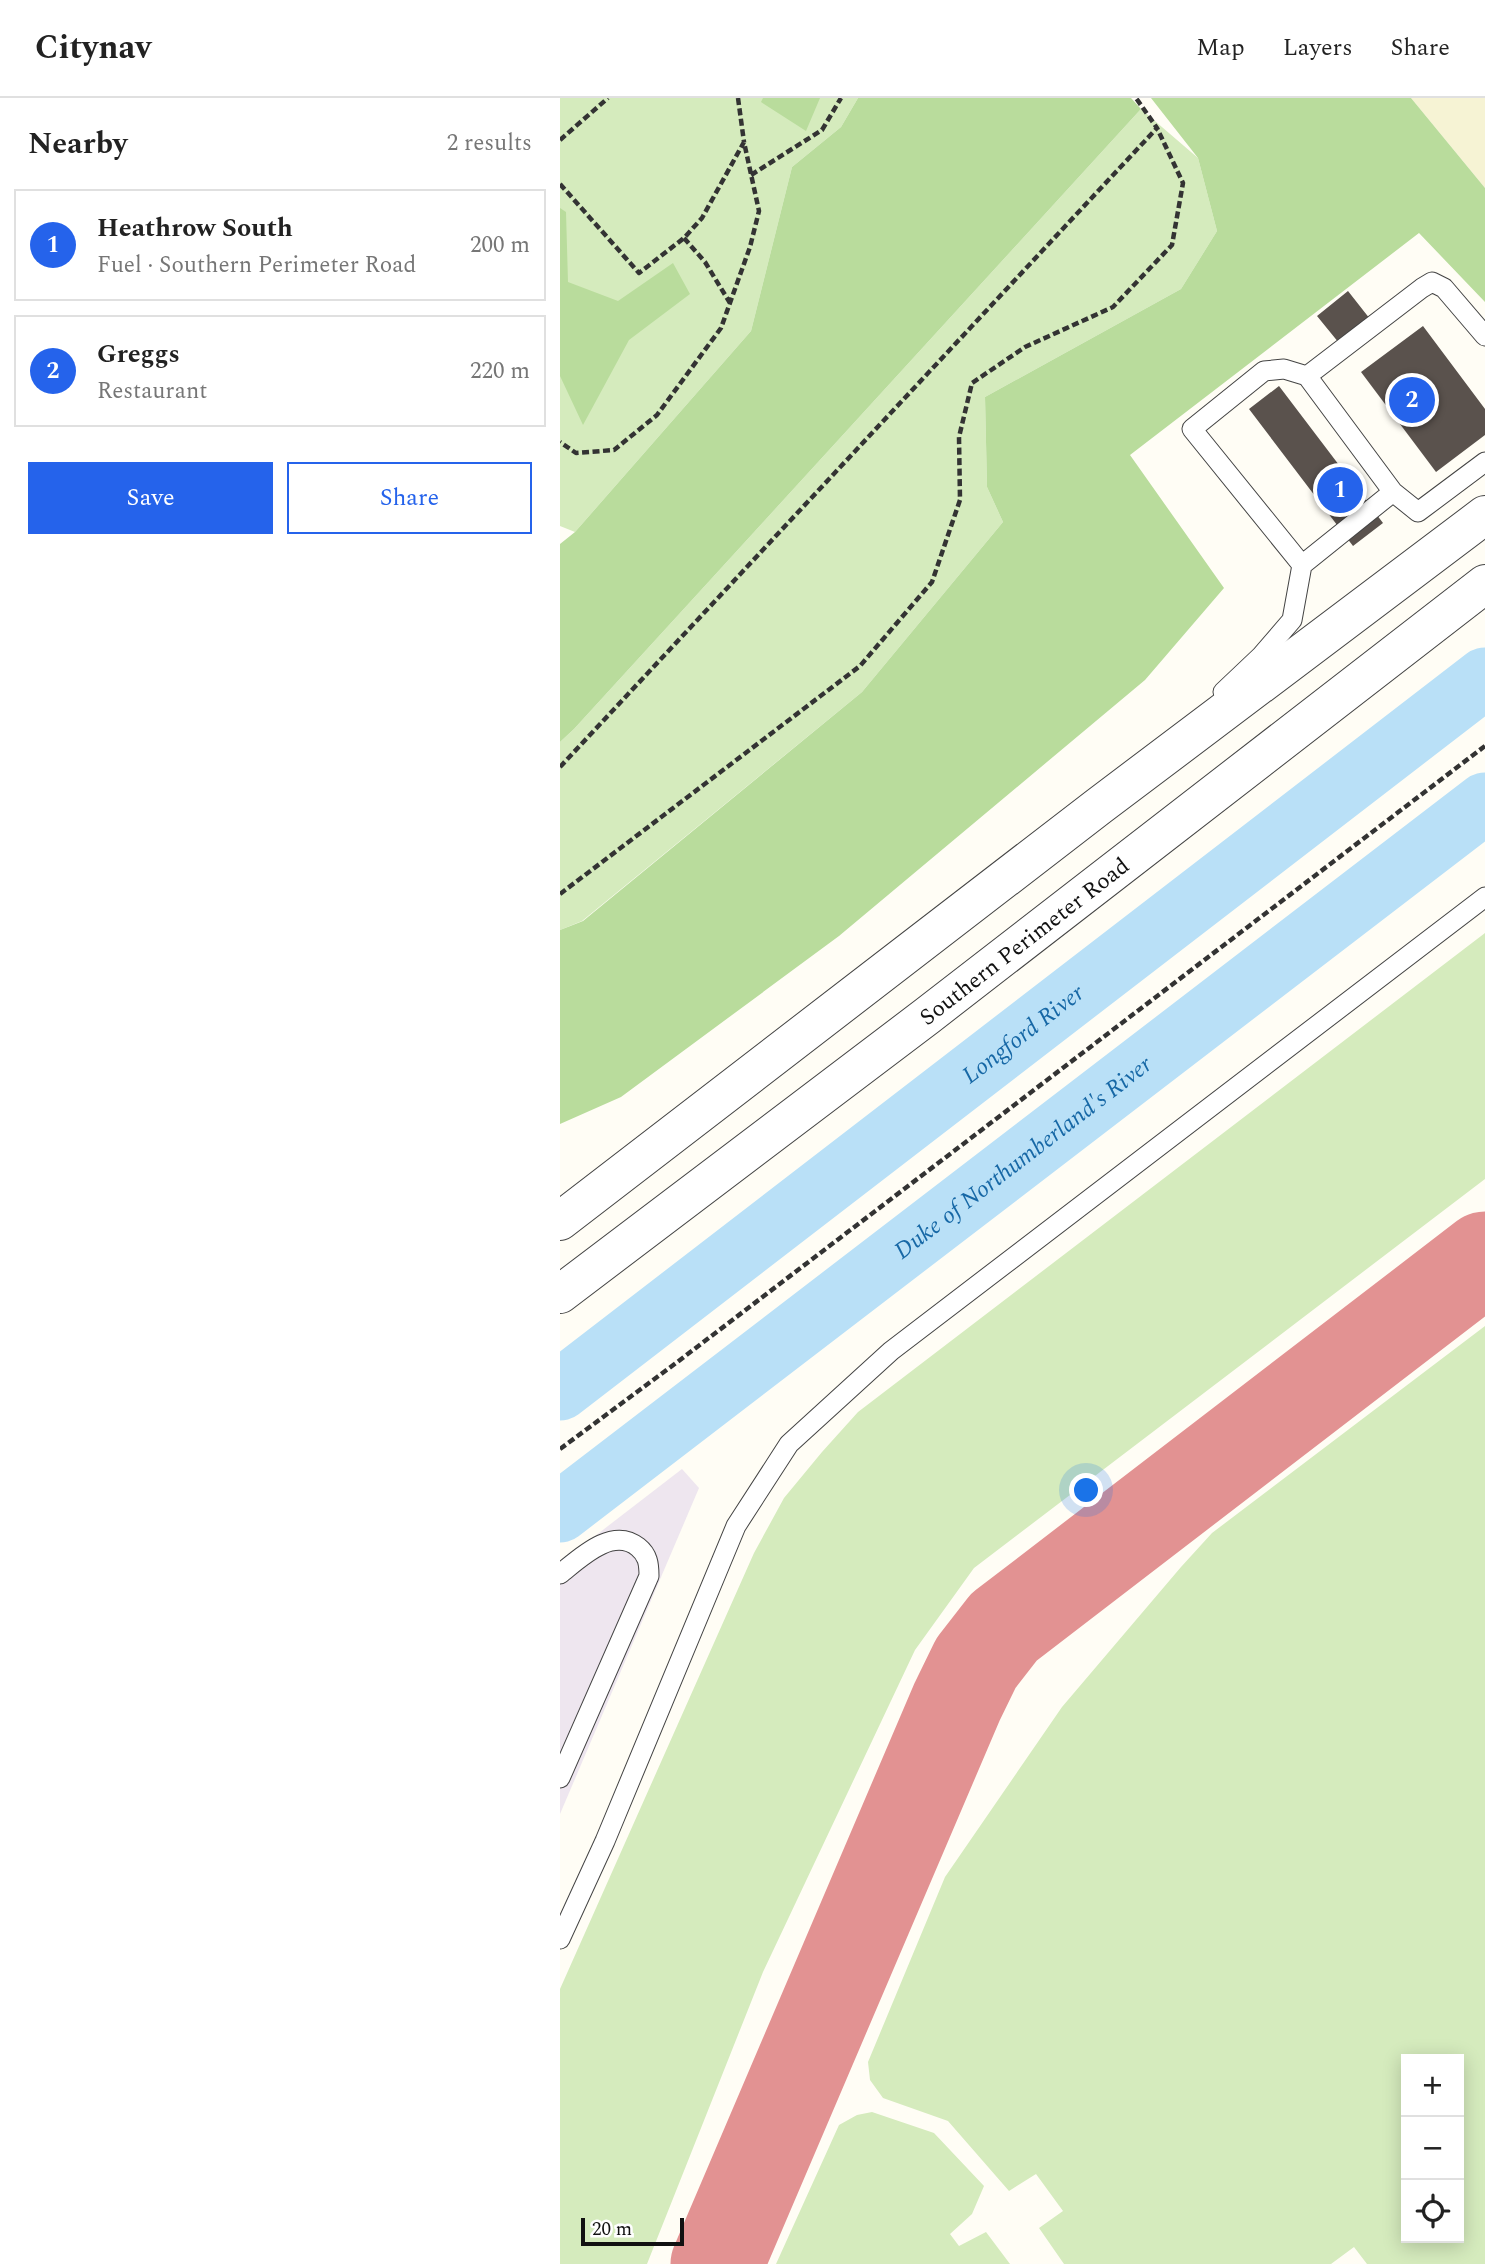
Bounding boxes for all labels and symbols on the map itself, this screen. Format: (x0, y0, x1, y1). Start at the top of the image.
pin: 2 (1389, 374, 1435, 426)
pin: 1 (1317, 464, 1363, 516)
street label: Southern Perimeter Road (912, 849, 1138, 1035)
water label: Longford River (955, 975, 1093, 1093)
water label: Duke of Northumberland's River (887, 1047, 1161, 1269)
your location (1069, 1473, 1103, 1507)
scale bar (581, 2215, 684, 2247)

